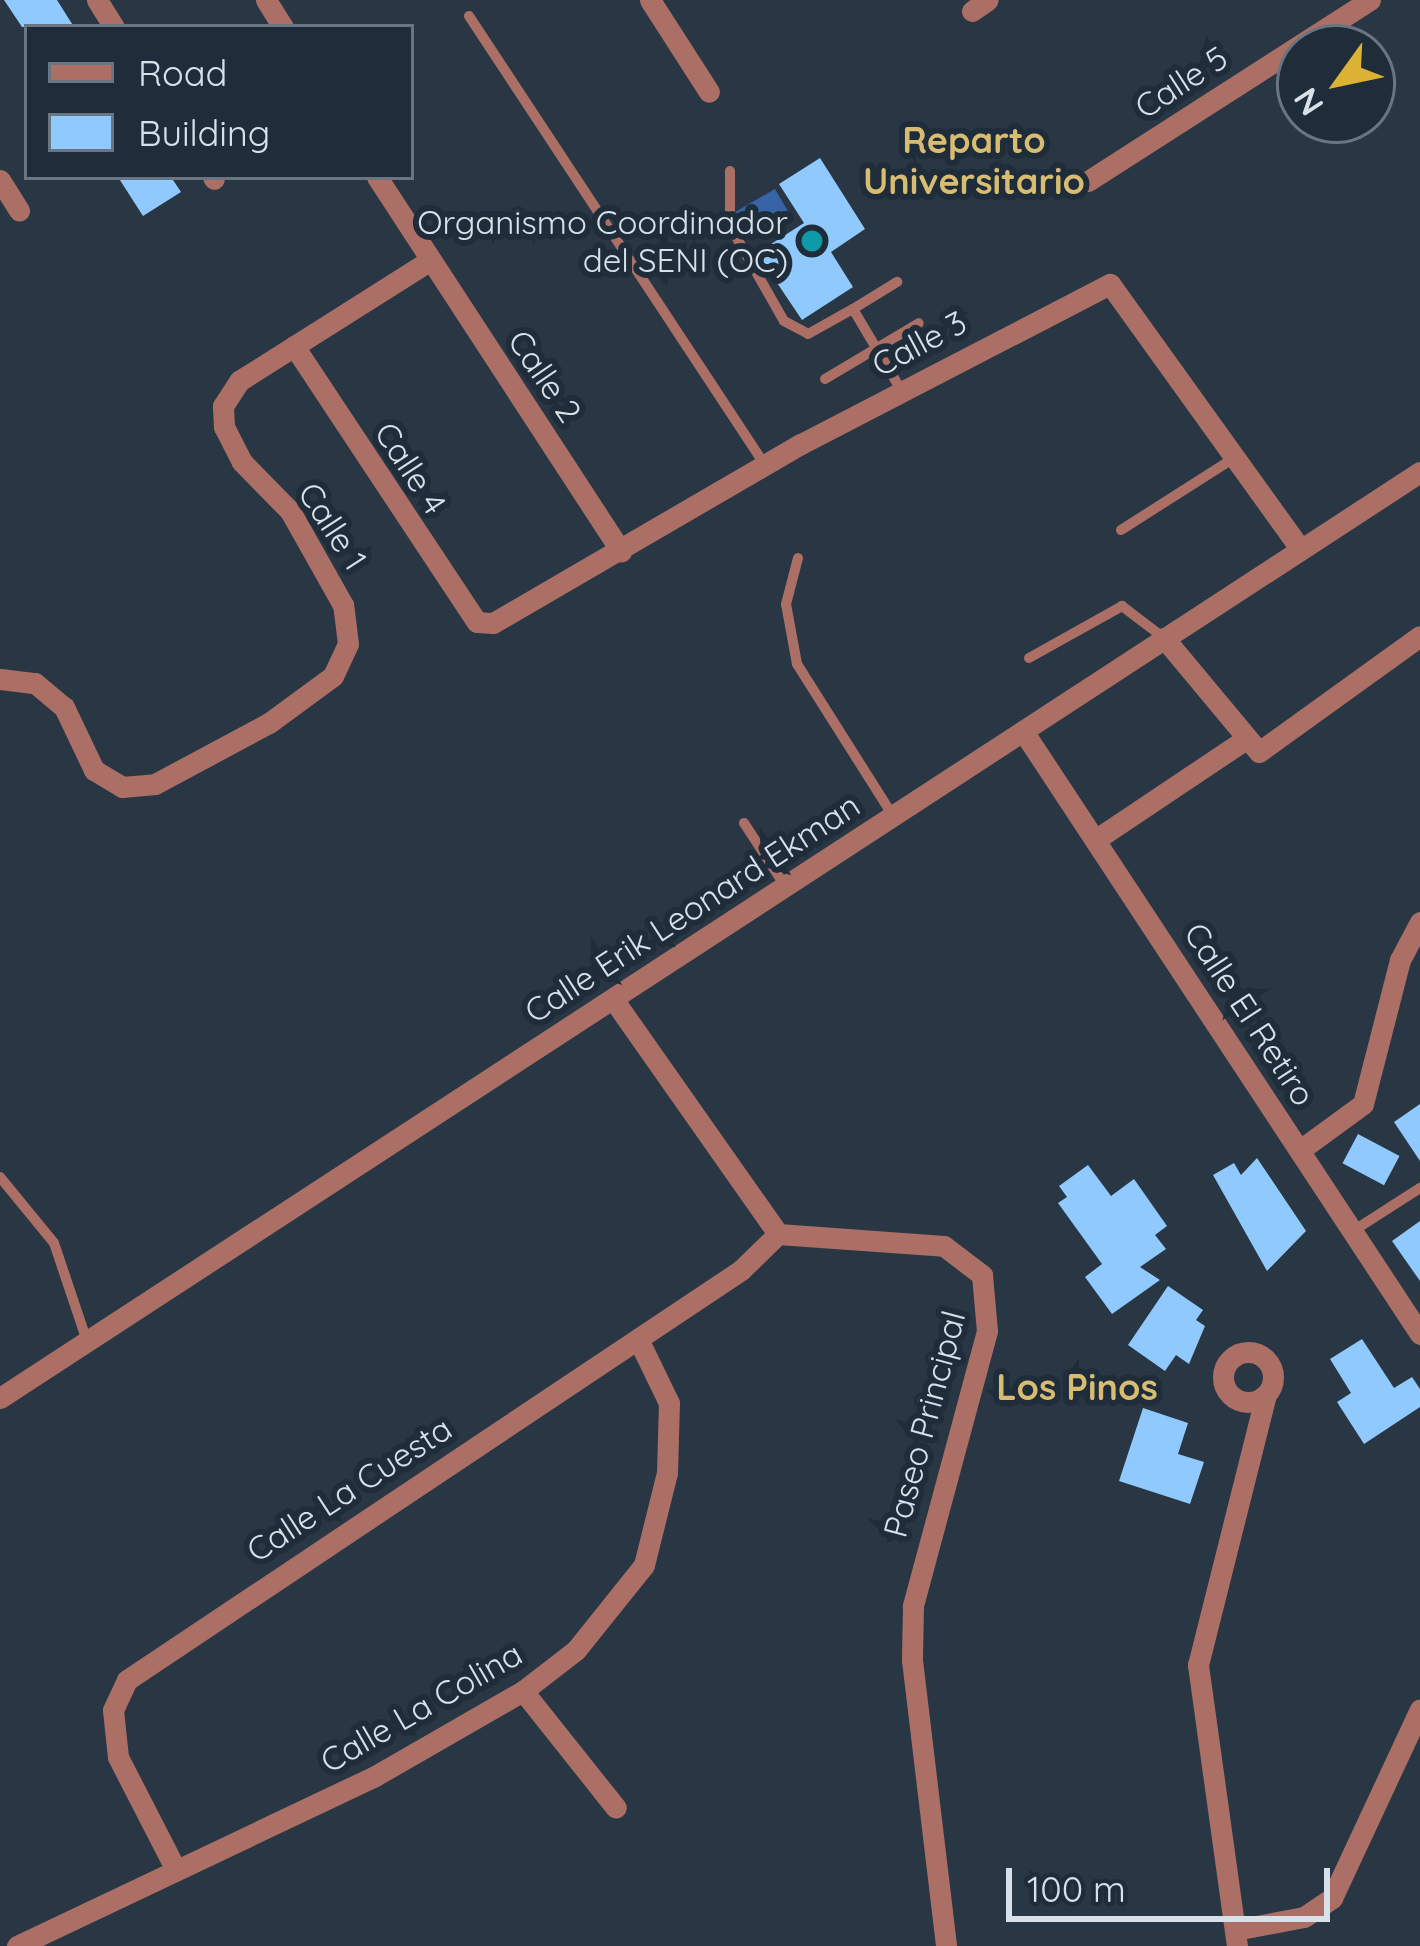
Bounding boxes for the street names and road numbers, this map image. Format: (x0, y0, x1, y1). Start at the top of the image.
street label: Calle 5 (1127, 38, 1235, 126)
street label: Calle 3 (865, 302, 973, 384)
street label: Calle 2 (500, 323, 590, 429)
street label: Calle 4 (367, 415, 455, 521)
street label: Calle 1 (290, 475, 376, 577)
street label: Calle Erik Leonard Ekman (517, 785, 867, 1031)
street label: Calle El Retiro (1176, 915, 1324, 1113)
street label: Paseo Principal (875, 1306, 973, 1542)
street label: Calle La Cuesta (239, 1408, 459, 1570)
street label: Calle La Colina (313, 1633, 529, 1781)

